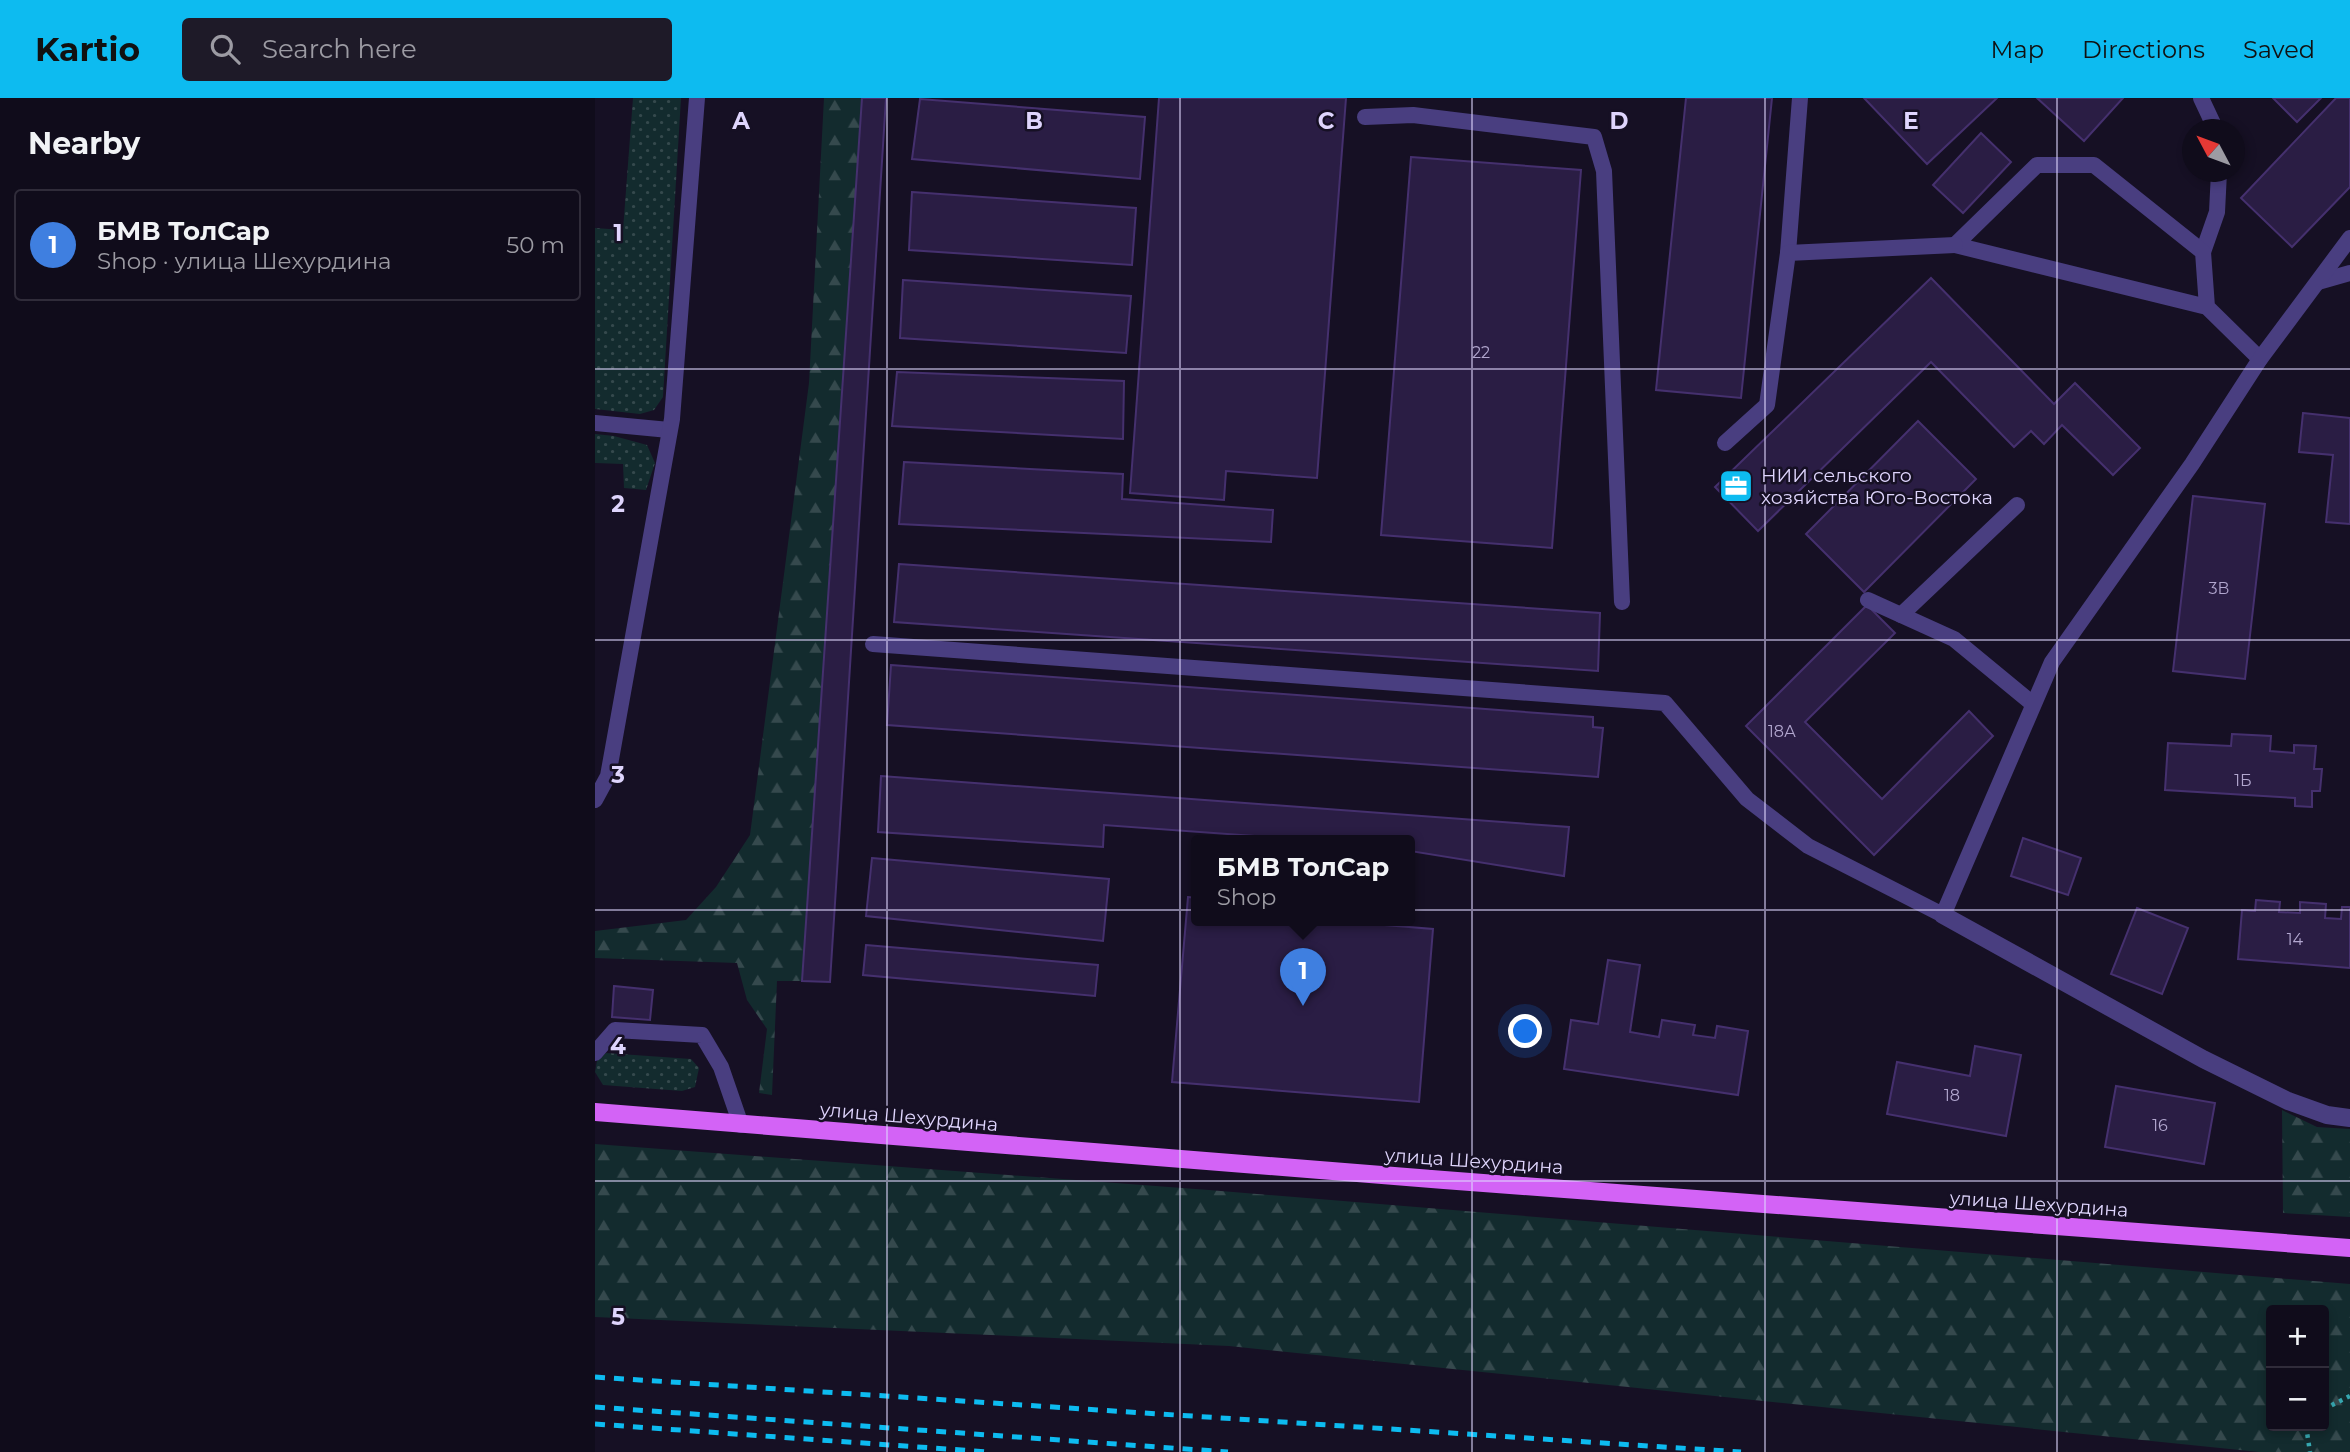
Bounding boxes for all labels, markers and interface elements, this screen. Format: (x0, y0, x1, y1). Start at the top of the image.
search box (182, 18, 672, 81)
text: Kartio (35, 29, 140, 69)
icon: search (206, 30, 244, 68)
text: Search here (262, 33, 417, 65)
text: Map (1991, 35, 2044, 64)
text: Directions (2082, 35, 2205, 64)
text: Saved (2243, 35, 2315, 64)
text: A (731, 107, 750, 135)
text: B (1025, 107, 1043, 135)
text: C (1318, 107, 1335, 135)
text: D (1610, 107, 1629, 135)
text: E (1903, 107, 1919, 135)
north arrow (2182, 119, 2245, 182)
text: Nearby (28, 125, 140, 162)
text: БМВ ТолСар (97, 215, 270, 247)
text: 1 (613, 219, 623, 247)
text: 1 (48, 231, 58, 259)
text: 50 m (506, 231, 565, 259)
text: Shop · улица Шехурдина (97, 247, 391, 275)
house number: 22 (1472, 343, 1490, 362)
place label: НИИ сельского хозяйства Юго-Востока (1761, 464, 1993, 509)
office icon: НИИ сельского хозяйства Юго-Востока (1717, 467, 1755, 505)
text: 2 (611, 490, 625, 518)
house number: 3В (2208, 579, 2230, 598)
house number: 18А (1768, 722, 1796, 741)
text: 3 (610, 761, 625, 789)
house number: 1Б (2234, 771, 2252, 790)
popup (1191, 835, 1415, 926)
text: БМВ ТолСар (1217, 851, 1389, 883)
text: Shop (1217, 883, 1276, 911)
house number: 14 (2287, 930, 2304, 949)
pin: 1 (1280, 948, 1326, 1006)
your location (1508, 1014, 1542, 1048)
text: 4 (610, 1032, 626, 1060)
house number: 18 (1944, 1086, 1960, 1105)
street label: улица Шехурдина (818, 1098, 999, 1136)
house number: 16 (2152, 1116, 2168, 1135)
street label: улица Шехурдина (1383, 1143, 1564, 1179)
street label: улица Шехурдина (1948, 1186, 2129, 1222)
text: 5 (611, 1303, 625, 1331)
map controls (2266, 1305, 2329, 1431)
button: + (2266, 1305, 2329, 1368)
button: − (2266, 1368, 2329, 1431)

